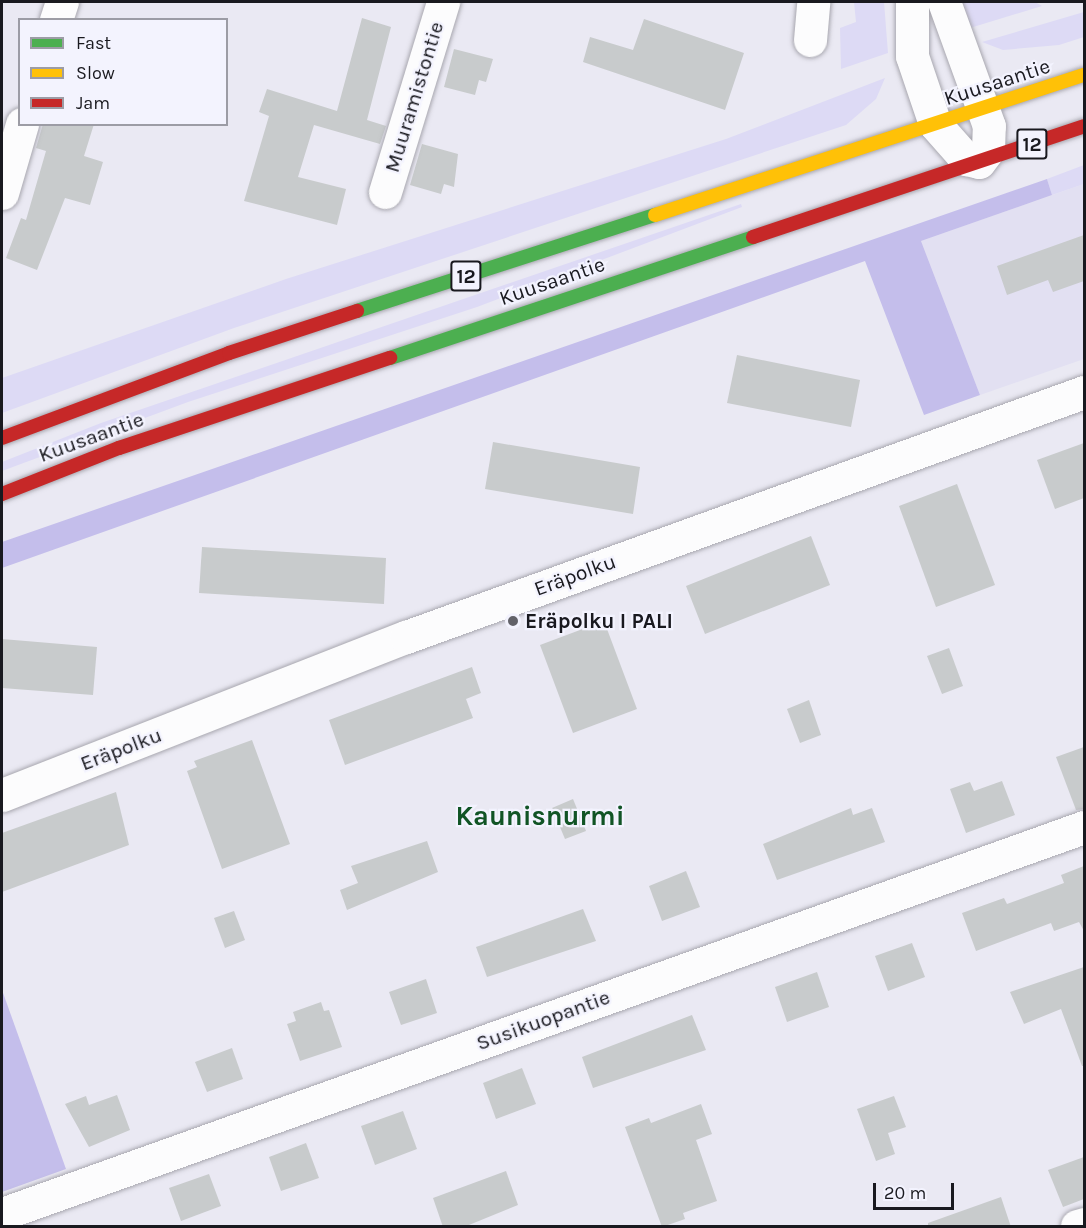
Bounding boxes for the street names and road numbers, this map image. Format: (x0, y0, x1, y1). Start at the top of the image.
street label: Muuramistontie (379, 19, 449, 175)
street label: Kuusaantie (941, 53, 1053, 111)
road number: 12 (1016, 127, 1048, 161)
street label: Kuusaantie (496, 251, 608, 311)
road number: 12 (450, 259, 482, 293)
street label: Kuusaantie (35, 406, 147, 468)
street label: Eräpolku (531, 549, 619, 601)
street label: Eräpolku (77, 722, 165, 776)
street label: Susikuopantie (473, 984, 613, 1056)

